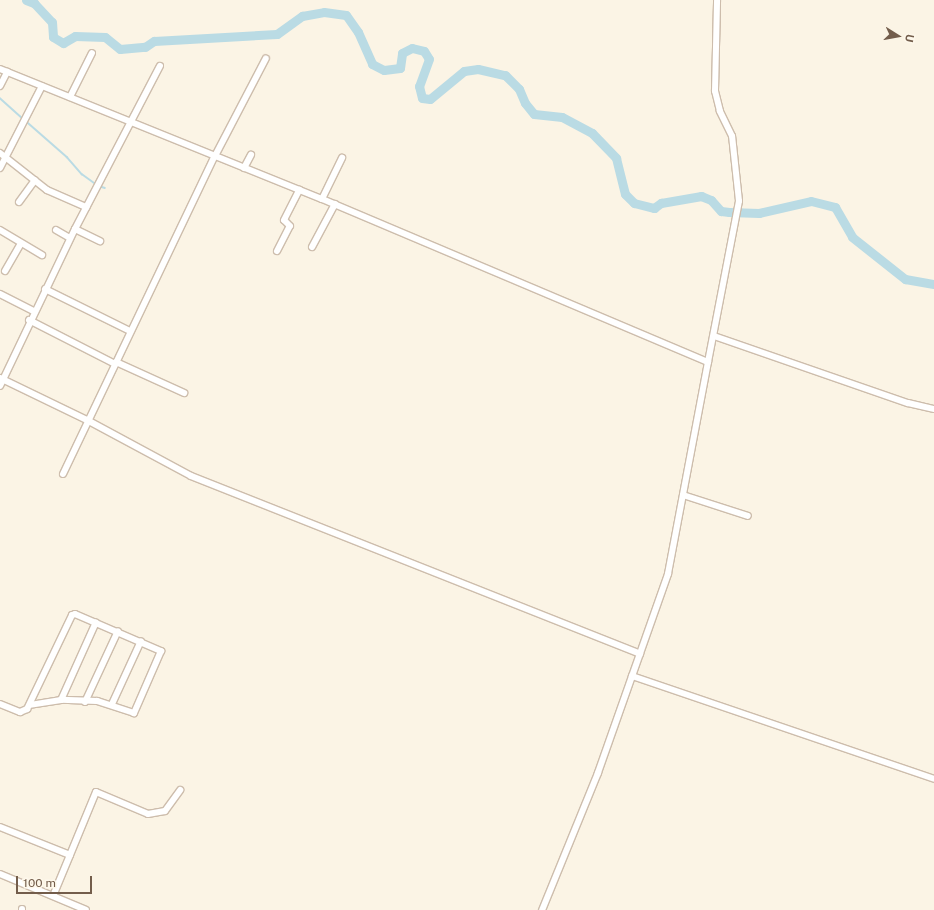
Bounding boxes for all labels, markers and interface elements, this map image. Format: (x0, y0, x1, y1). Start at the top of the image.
north arrow (878, 16, 918, 56)
text: U (903, 33, 916, 43)
scale bar (18, 868, 94, 894)
text: 100 m (23, 876, 56, 890)

